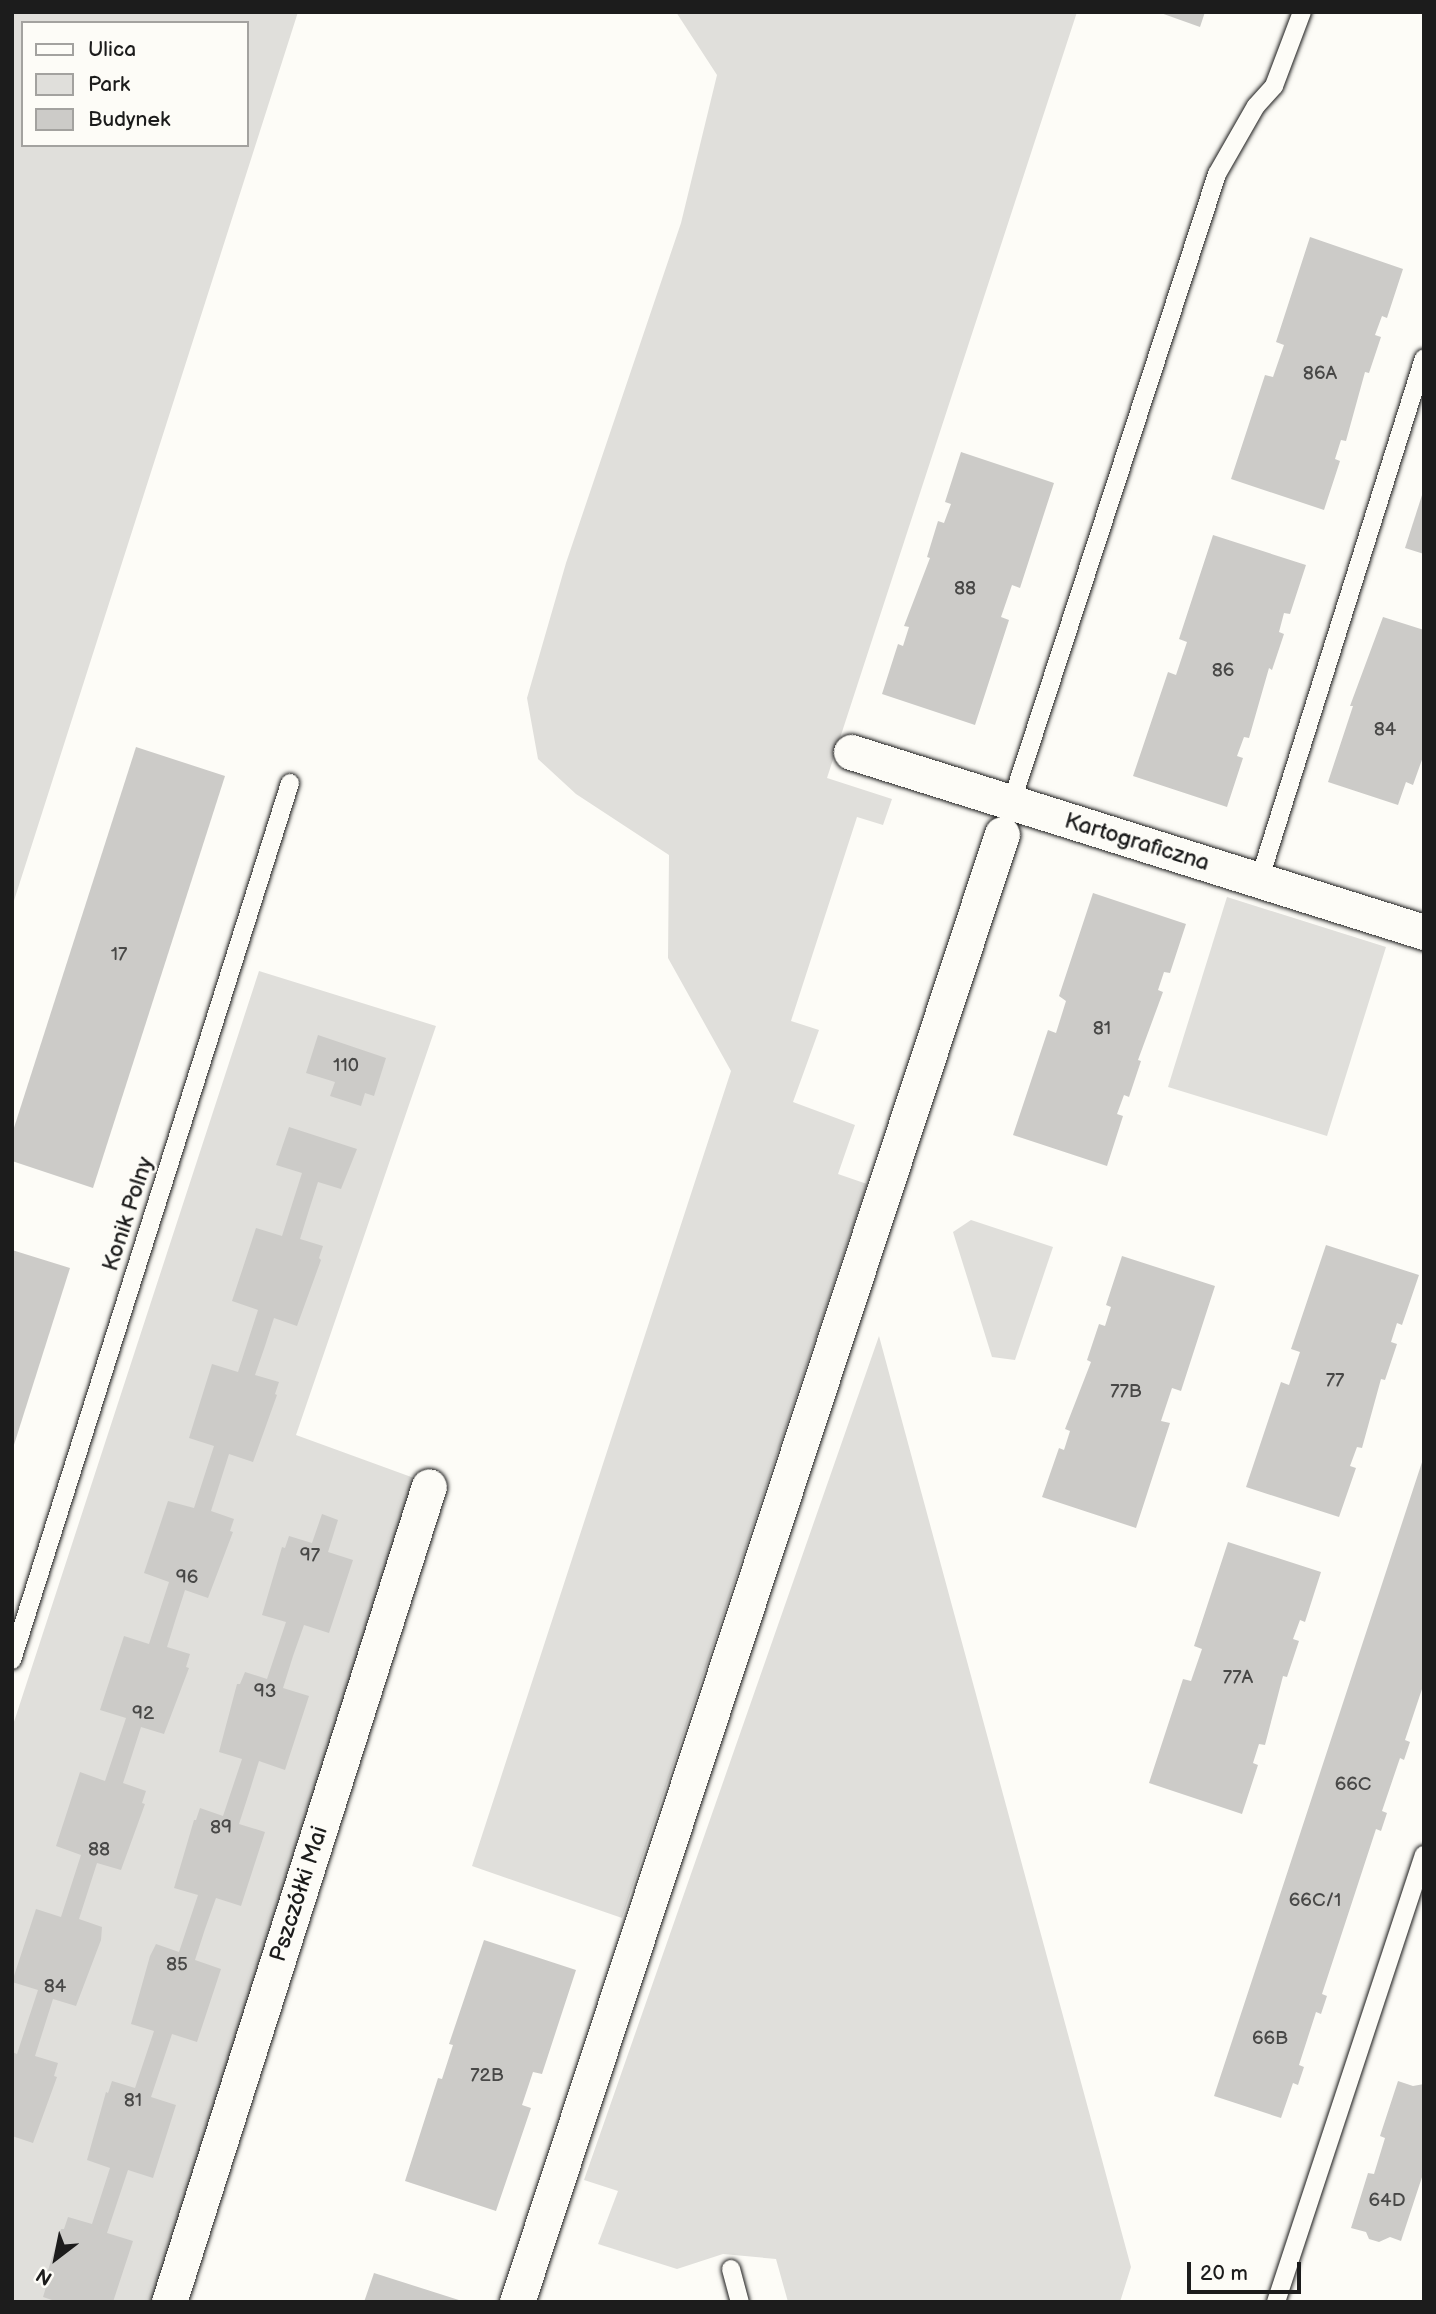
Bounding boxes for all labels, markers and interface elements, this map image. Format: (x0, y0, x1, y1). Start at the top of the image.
legend (21, 21, 248, 147)
text: Ulica (88, 37, 136, 62)
text: Park (88, 72, 130, 97)
text: Budynek (88, 107, 170, 132)
house number: 86A (1303, 363, 1337, 385)
house number: 88 (954, 578, 976, 600)
house number: 86 (1212, 660, 1234, 682)
house number: 84 (1374, 719, 1396, 741)
street label: Kartograficzna (1061, 807, 1213, 877)
house number: 17 (111, 944, 127, 966)
house number: 81 (1093, 1018, 1111, 1040)
house number: 110 (333, 1055, 359, 1077)
street label: Konik Polny (97, 1153, 159, 1275)
house number: 77 (1326, 1370, 1344, 1392)
house number: 77B (1110, 1381, 1142, 1403)
house number: 97 (300, 1545, 320, 1567)
house number: 96 (176, 1567, 198, 1589)
house number: 77A (1223, 1667, 1253, 1689)
house number: 93 (254, 1681, 276, 1703)
house number: 92 (132, 1703, 154, 1725)
house number: 66C (1335, 1774, 1371, 1796)
house number: 89 (210, 1817, 232, 1839)
street label: Pszczółki Mai (264, 1823, 334, 1965)
house number: 88 (88, 1839, 110, 1861)
house number: 66C/1 (1289, 1890, 1341, 1912)
house number: 85 (166, 1954, 188, 1976)
house number: 84 (44, 1976, 66, 1998)
house number: 66B (1252, 2028, 1288, 2050)
house number: 72B (470, 2065, 504, 2087)
house number: 81 (124, 2090, 142, 2112)
house number: 64D (1368, 2190, 1406, 2212)
north arrow (21, 2223, 91, 2293)
scale bar (1191, 2248, 1305, 2292)
text: 20 m (1200, 2261, 1248, 2286)
text: N (32, 2263, 57, 2290)

